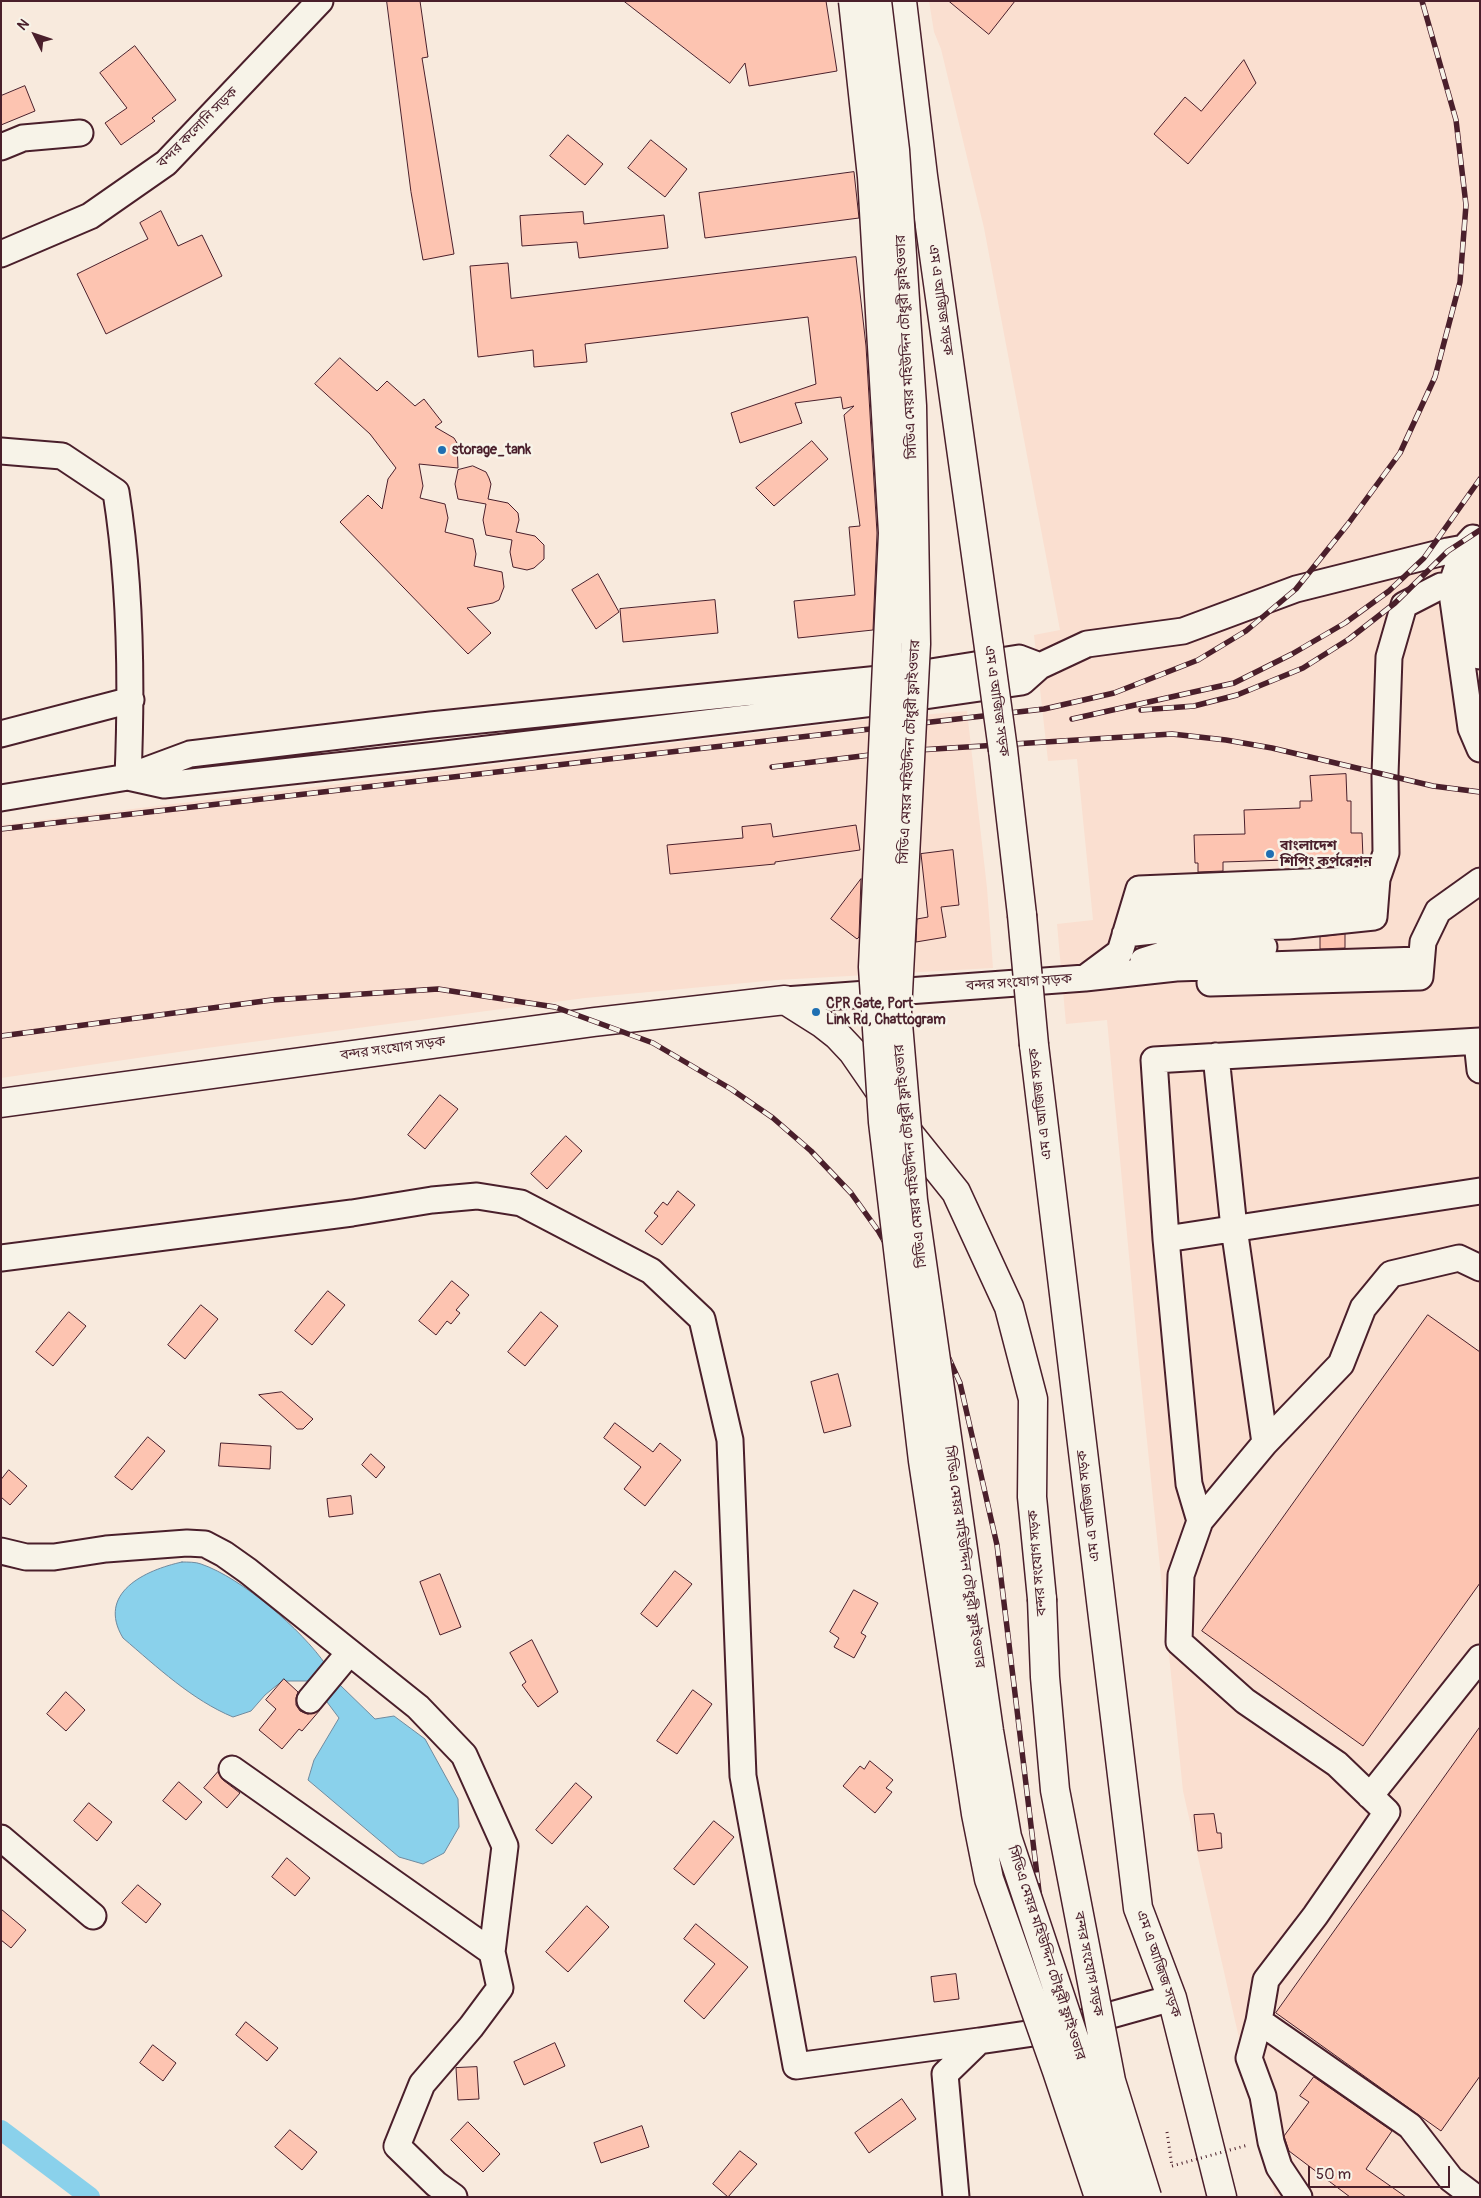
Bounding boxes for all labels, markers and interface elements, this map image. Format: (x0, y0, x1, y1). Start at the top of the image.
north arrow (10, 10, 60, 60)
text: N (14, 16, 33, 34)
street label: বন্দর কলোনি সড়ক (154, 84, 242, 172)
street label: সিডিএ মেয়র মহিউদ্দিন চৌধুরী ফ্লাইওভার (893, 235, 921, 459)
street label: এম এ আজিজ সড়ক (924, 243, 956, 357)
place label: storage_tank (452, 442, 531, 458)
marker: storage_tank (436, 444, 448, 456)
street label: সিডিএ মেয়র মহিউদ্দিন চৌধুরী ফ্লাইওভার (896, 640, 924, 864)
street label: এম এ আজিজ সড়ক (980, 644, 1012, 758)
place label: বাংলাদেশ শিপিং কর্পরেশন (1280, 838, 1372, 870)
marker: বাংলাদেশ শিপিং কর্পরেশন (1264, 848, 1276, 860)
street label: বন্দর সংযোগ সড়ক (965, 971, 1073, 995)
place label: CPR Gate, Port Link Rd, Chattogram (826, 996, 946, 1028)
marker: CPR Gate, Port Link Rd, Chattogram (810, 1006, 822, 1018)
street label: বন্দর সংযোগ সড়ক (339, 1033, 447, 1065)
street label: সিডিএ মেয়র মহিউদ্দিন চৌধুরী ফ্লাইওভার (891, 1044, 931, 1268)
street label: এম এ আজিজ সড়ক (1026, 1047, 1056, 1161)
street label: সিডিএ মেয়র মহিউদ্দিন চৌধুরী ফ্লাইওভার (940, 1445, 988, 1669)
street label: এম এ আজিজ সড়ক (1074, 1449, 1104, 1563)
street label: বন্দর সংযোগ সড়ক (1025, 1509, 1051, 1617)
street label: সিডিএ মেয়র মহিউদ্দিন চৌধুরী ফ্লাইওভার (1003, 1844, 1089, 2062)
street label: এম এ আজিজ সড়ক (1132, 1908, 1184, 2020)
street label: বন্দর সংযোগ সড়ক (1070, 1910, 1106, 2018)
scale bar (1311, 2156, 1454, 2188)
text: 50 m (1316, 2165, 1351, 2184)

